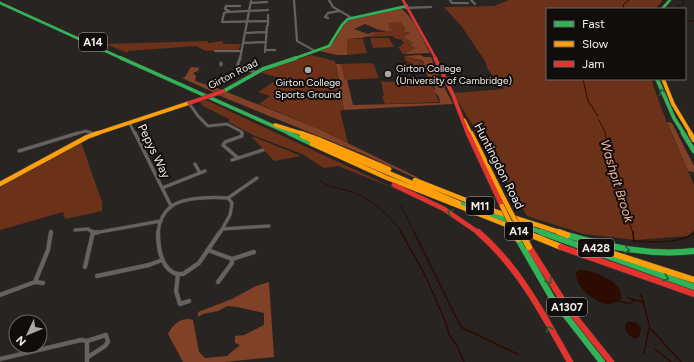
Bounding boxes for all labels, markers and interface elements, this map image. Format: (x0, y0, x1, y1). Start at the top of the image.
legend (546, 8, 686, 80)
text: Fast (582, 17, 605, 31)
road number: A14 (79, 33, 107, 51)
text: Slow (582, 37, 609, 51)
street label: Girton Road (206, 56, 260, 92)
text: Jam (582, 57, 605, 71)
place label: Girton College (University of Cambridge) (396, 62, 512, 87)
marker: Girton College Sports Ground (303, 65, 313, 75)
marker: Girton College (University of Cambridge) (383, 69, 393, 79)
place label: Girton College Sports Ground (275, 76, 341, 101)
one-way arrow (659, 88, 667, 95)
street label: Huntingdon Road (471, 121, 527, 211)
street label: Pepys Way (135, 122, 173, 181)
water label: Washpit Brook (597, 138, 637, 225)
road number: M11 (466, 197, 494, 215)
one-way arrow (447, 210, 454, 217)
road number: A14 (505, 222, 533, 240)
road number: A428 (578, 239, 614, 257)
one-way arrow (624, 245, 630, 254)
one-way arrow (663, 273, 670, 282)
one-way arrow (544, 277, 552, 284)
road number: A1307 (547, 298, 587, 316)
north arrow (8, 314, 48, 354)
one-way arrow (547, 326, 554, 333)
text: N (14, 333, 29, 348)

